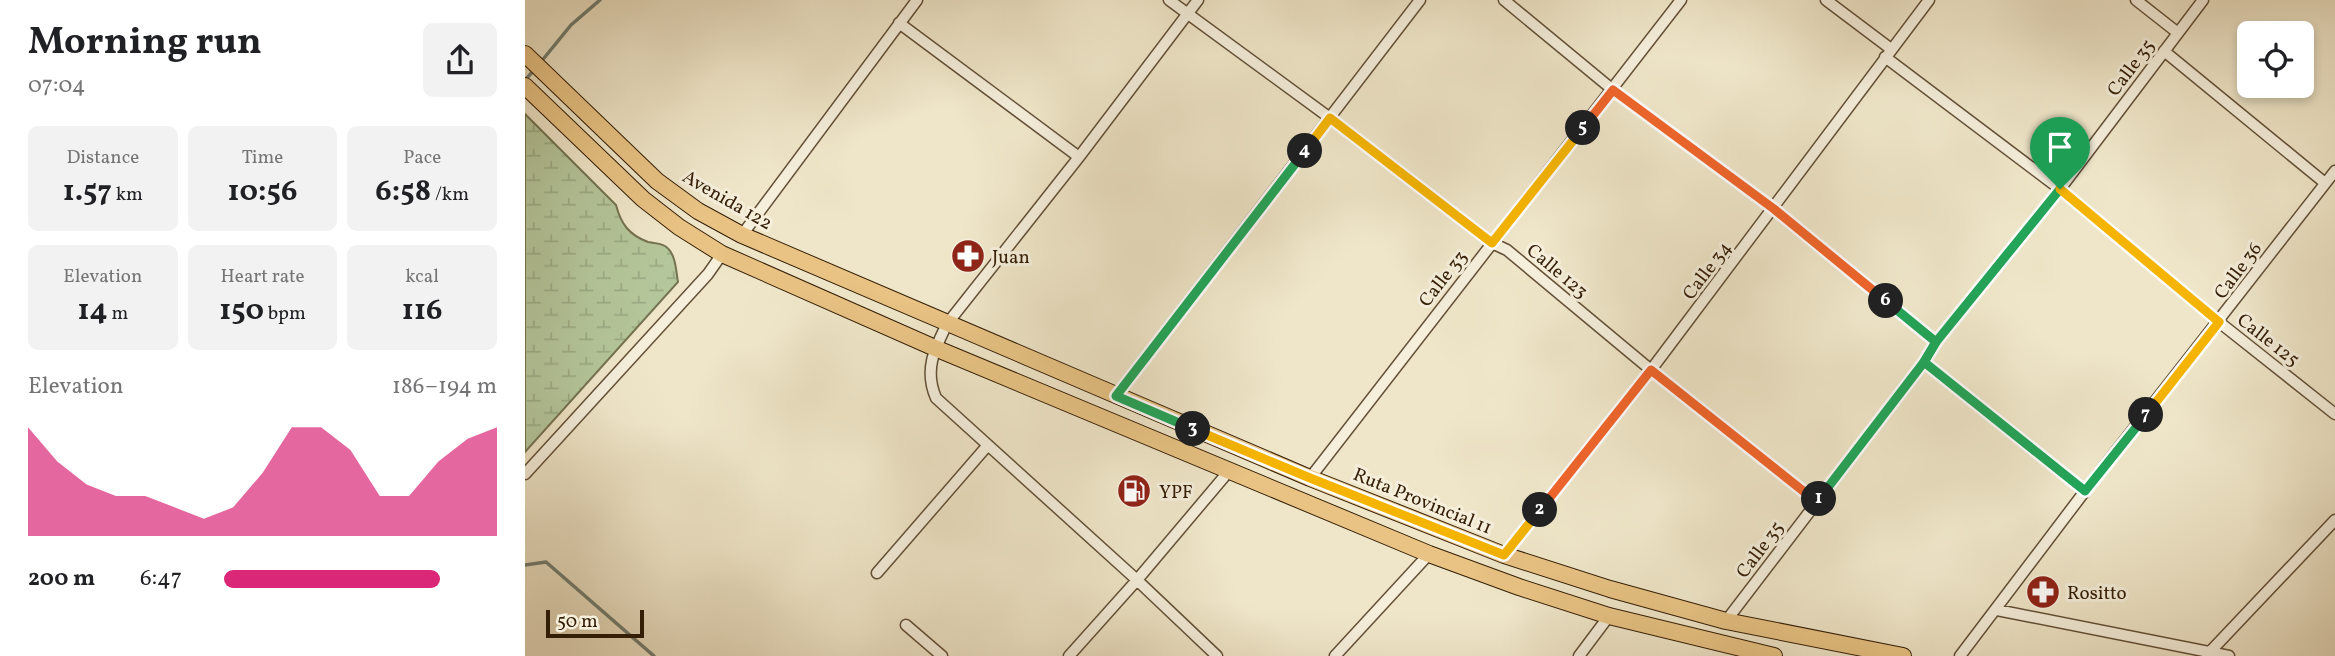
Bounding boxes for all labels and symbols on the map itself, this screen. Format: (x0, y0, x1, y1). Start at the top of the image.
street label: Calle 35 (2102, 34, 2162, 102)
pin: 5 (1565, 110, 1601, 146)
pin (2030, 117, 2090, 189)
pin: 4 (1287, 134, 1323, 168)
street label: Avenida 122 (677, 164, 777, 237)
pharmacy icon: Juan (949, 237, 987, 275)
street label: Calle 34 (1677, 237, 1738, 306)
street label: Calle 36 (2209, 237, 2269, 305)
street label: Calle 123 (1520, 238, 1593, 305)
place label: Juan (992, 245, 1030, 271)
street label: Calle 33 (1413, 245, 1474, 313)
pin: 6 (1869, 284, 1903, 318)
street label: Calle 125 (2231, 308, 2304, 373)
pin: 7 (2129, 398, 2163, 432)
pin: 3 (1175, 412, 1211, 446)
street label: Ruta Provincial 11 (1349, 462, 1496, 542)
fuel station icon: YPF (1115, 472, 1153, 510)
place label: YPF (1159, 480, 1193, 506)
pin: 1 (1801, 482, 1837, 516)
pin: 2 (1523, 492, 1557, 528)
street label: Calle 35 (1731, 516, 1791, 584)
pharmacy icon: Rositto (2024, 573, 2062, 611)
place label: Rositto (2067, 581, 2127, 607)
scale bar (546, 607, 644, 639)

